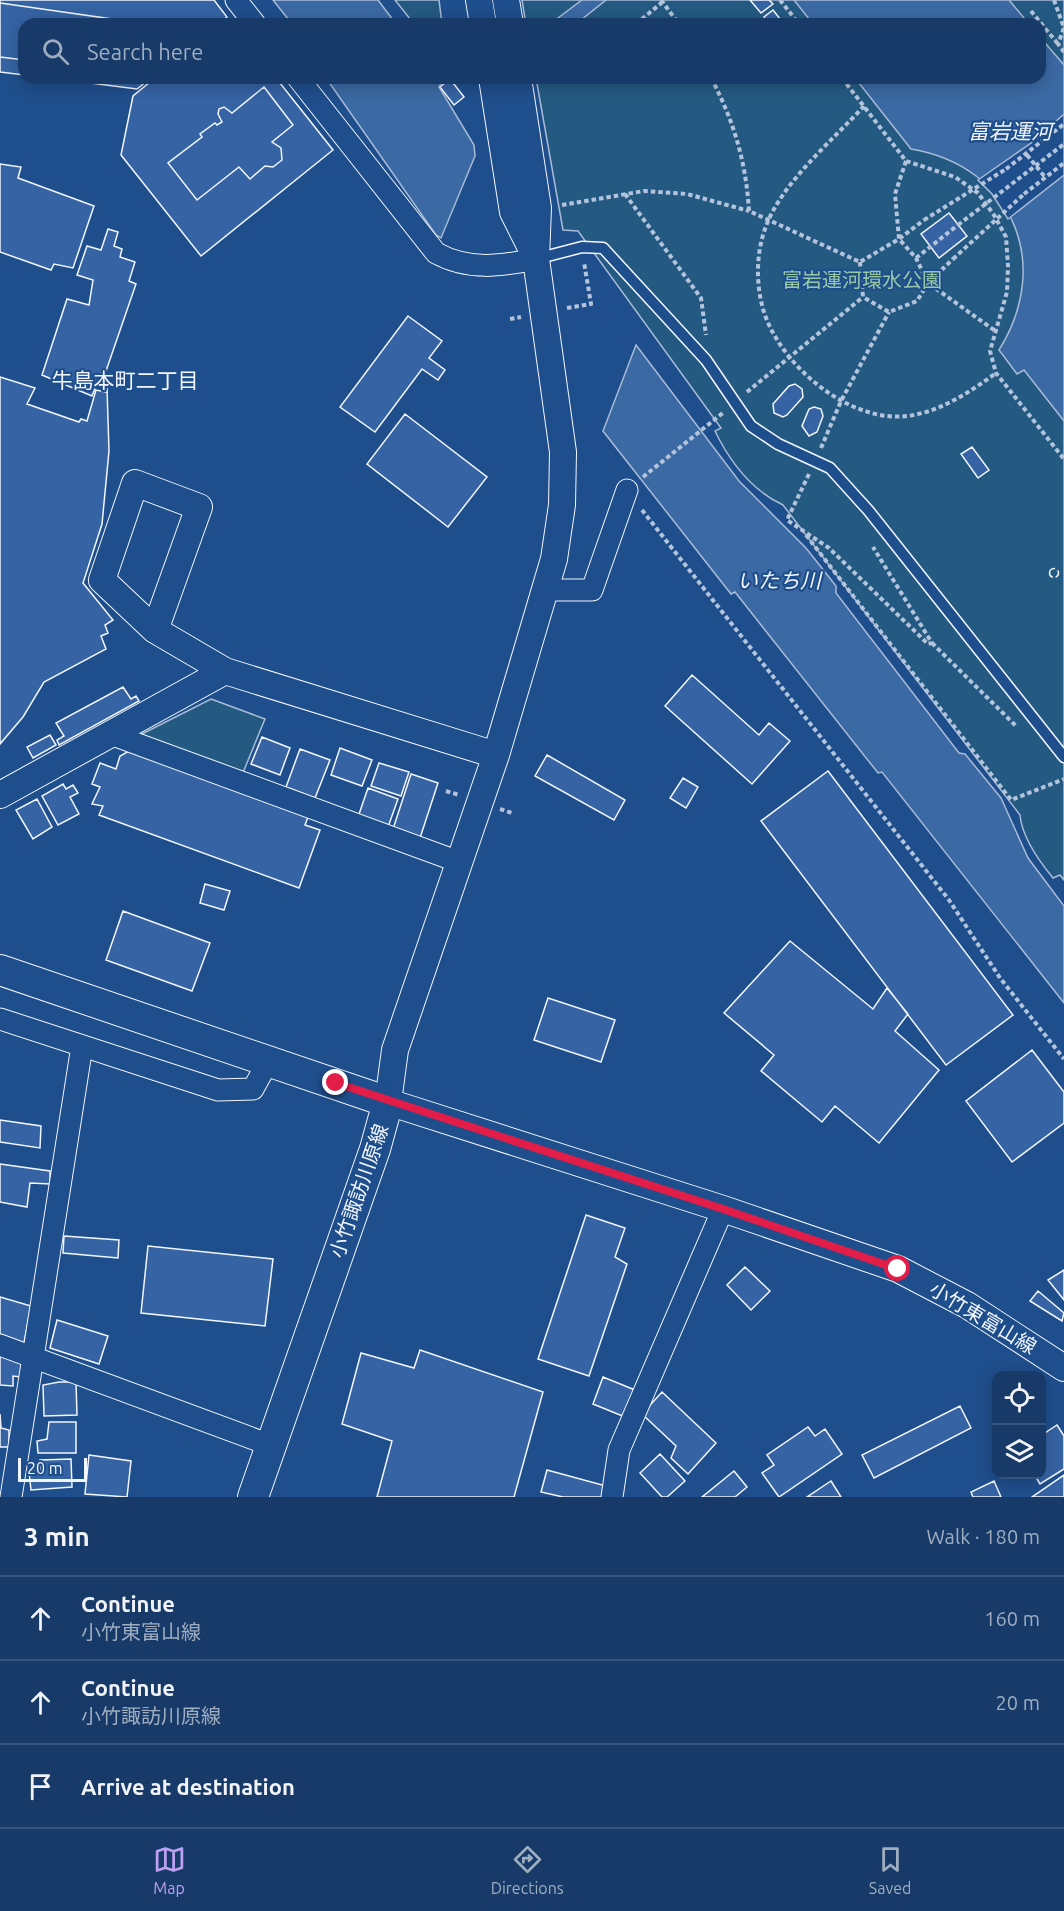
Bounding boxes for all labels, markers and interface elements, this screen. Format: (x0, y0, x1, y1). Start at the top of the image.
search box (18, 18, 1046, 84)
icon: search (39, 35, 72, 68)
text: Search here (87, 39, 203, 64)
water label: 富岩運河 (968, 119, 1056, 143)
park label: 富岩運河環水公園 (782, 268, 942, 291)
district label: 牛島本町二丁目 (52, 368, 199, 392)
water label: いたち川 (737, 568, 823, 592)
route end (322, 1069, 348, 1095)
street label: 小竹諏訪川原線 (325, 1121, 392, 1261)
route start (884, 1255, 910, 1281)
street label: 小竹東富山線 (926, 1277, 1041, 1358)
map controls (992, 1371, 1046, 1479)
button: locate (992, 1371, 1046, 1425)
button: layers (992, 1425, 1046, 1479)
scale bar (18, 1455, 87, 1482)
text: 20 m (27, 1459, 63, 1477)
text: 3 min (24, 1522, 90, 1551)
text: Walk · 180 m (927, 1525, 1040, 1548)
text: Continue (81, 1591, 175, 1616)
icon: ahead (24, 1602, 57, 1635)
text: 160 m (984, 1607, 1040, 1630)
text: 小竹東富山線 (81, 1620, 201, 1643)
text: Continue (81, 1675, 175, 1700)
icon: ahead (24, 1686, 57, 1719)
text: 20 m (996, 1691, 1040, 1714)
text: 小竹諏訪川原線 (81, 1704, 221, 1727)
icon: arrive (24, 1770, 57, 1803)
text: Arrive at destination (81, 1774, 295, 1799)
tab: Map (153, 1843, 186, 1897)
tab: Directions (491, 1843, 564, 1897)
tab: Saved (869, 1843, 911, 1897)

